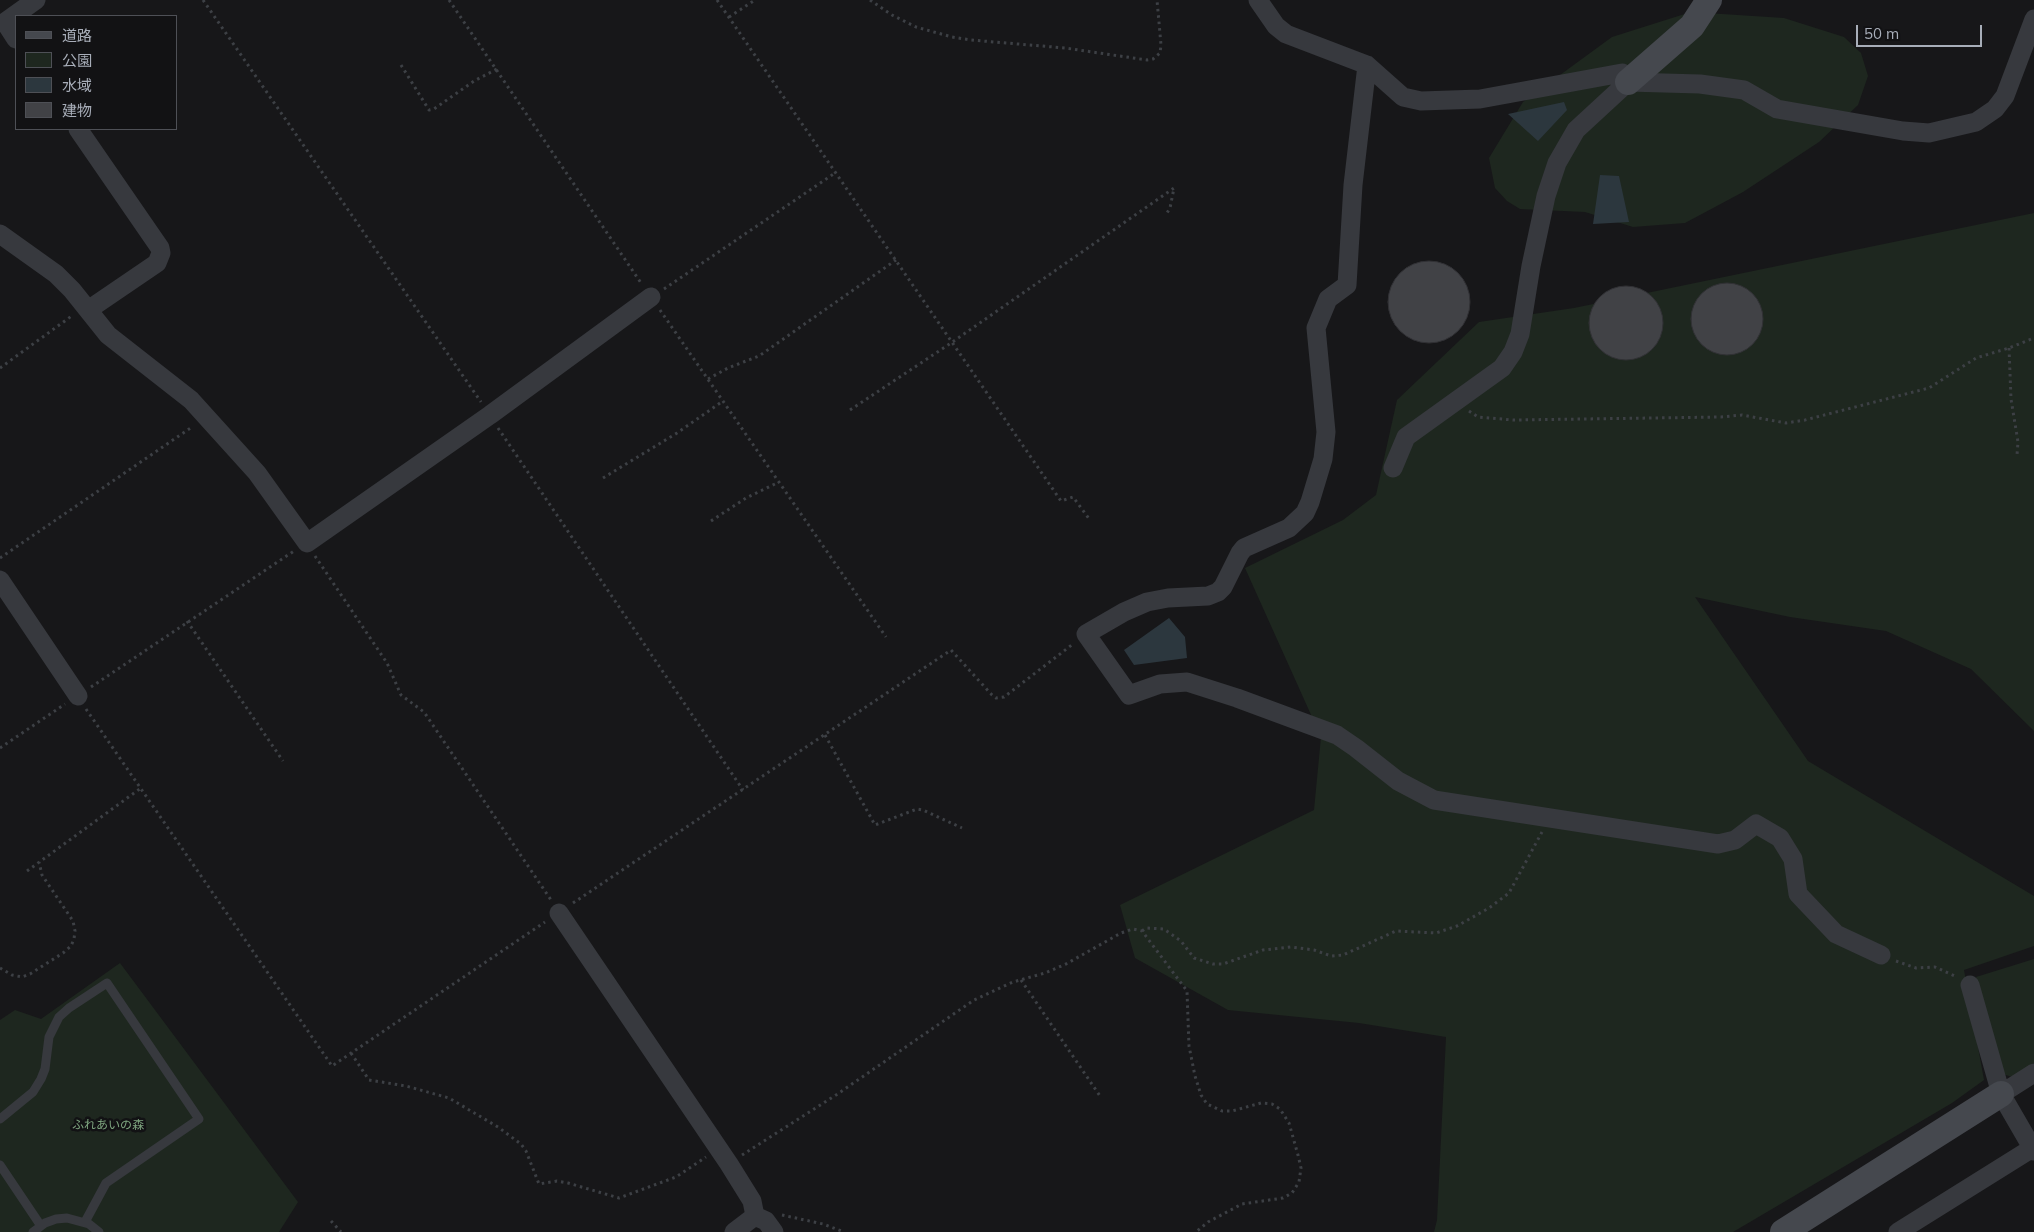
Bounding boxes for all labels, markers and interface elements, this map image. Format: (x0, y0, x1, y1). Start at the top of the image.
legend (15, 15, 178, 130)
scale bar (1859, 15, 1985, 47)
text: 50 m (1864, 24, 1899, 43)
text: 道路 (62, 26, 92, 45)
text: 公園 (62, 51, 92, 70)
text: 水域 (62, 76, 92, 95)
text: 建物 (62, 101, 92, 120)
park label: ふれあいの森 (72, 1118, 144, 1132)

